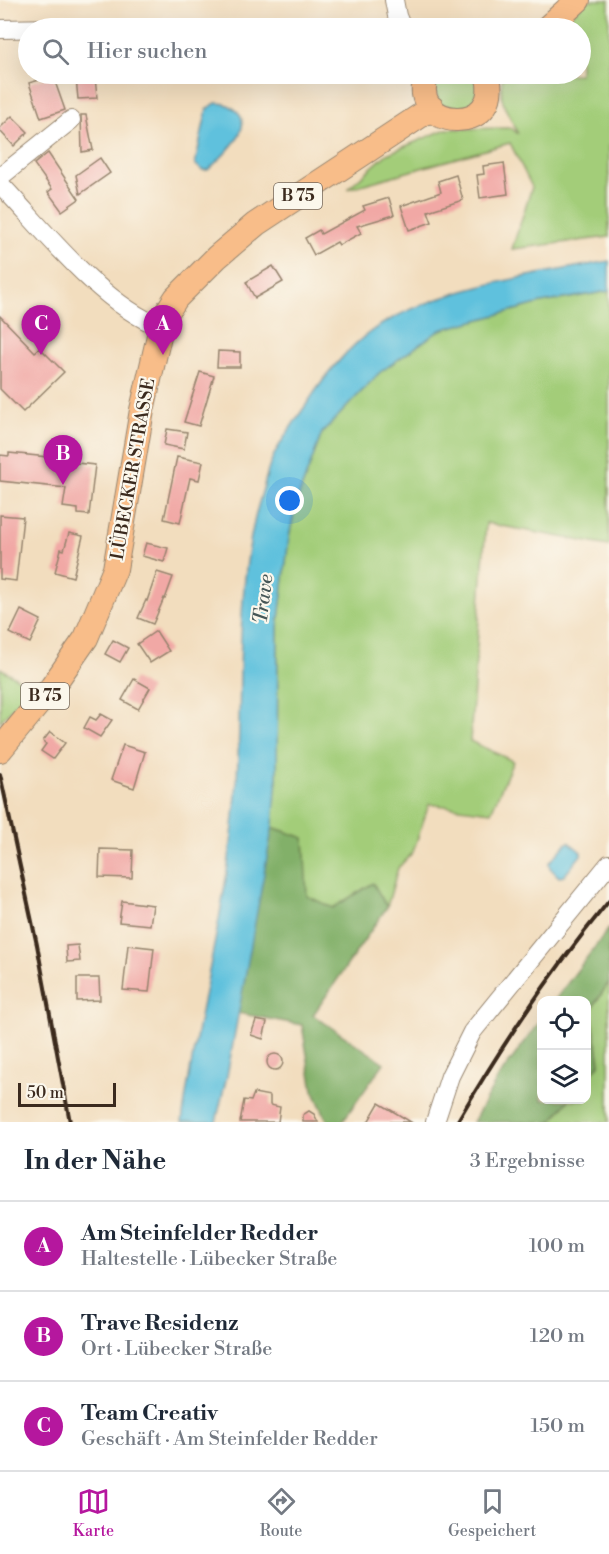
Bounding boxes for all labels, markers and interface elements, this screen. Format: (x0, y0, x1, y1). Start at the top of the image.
search box (18, 18, 591, 84)
icon: search (39, 35, 72, 68)
text: Hier suchen (87, 38, 207, 65)
road number: B 75 (274, 183, 322, 209)
pin: C (22, 306, 60, 355)
pin: A (144, 306, 182, 355)
street label: LÜBECKER STRASSE (106, 376, 160, 562)
pin: B (44, 436, 82, 485)
your location (275, 486, 304, 515)
water label: Trave (249, 572, 280, 625)
road number: B 75 (21, 683, 69, 709)
map controls (537, 996, 591, 1104)
button: locate (537, 996, 591, 1050)
button: layers (537, 1050, 591, 1104)
scale bar (18, 1080, 116, 1108)
text: 50 m (27, 1083, 64, 1103)
text: In der Nähe (24, 1145, 166, 1177)
text: 3 Ergebnisse (470, 1149, 585, 1174)
text: Am Steinfelder Redder (81, 1220, 318, 1247)
text: A (36, 1234, 51, 1259)
text: 100 m (529, 1234, 585, 1259)
text: Haltestelle · Lübecker Straße (81, 1247, 337, 1272)
text: Trave Residenz (81, 1310, 238, 1337)
text: B (36, 1324, 51, 1349)
text: 120 m (530, 1324, 585, 1349)
text: Ort · Lübecker Straße (81, 1337, 272, 1362)
text: Team Creativ (81, 1400, 218, 1427)
text: C (36, 1414, 51, 1439)
text: 150 m (530, 1414, 585, 1439)
text: Geschäft · Am Steinfelder Redder (81, 1427, 378, 1452)
tab: Karte (73, 1485, 114, 1541)
tab: Route (260, 1485, 302, 1541)
tab: Gespeichert (448, 1485, 536, 1541)

